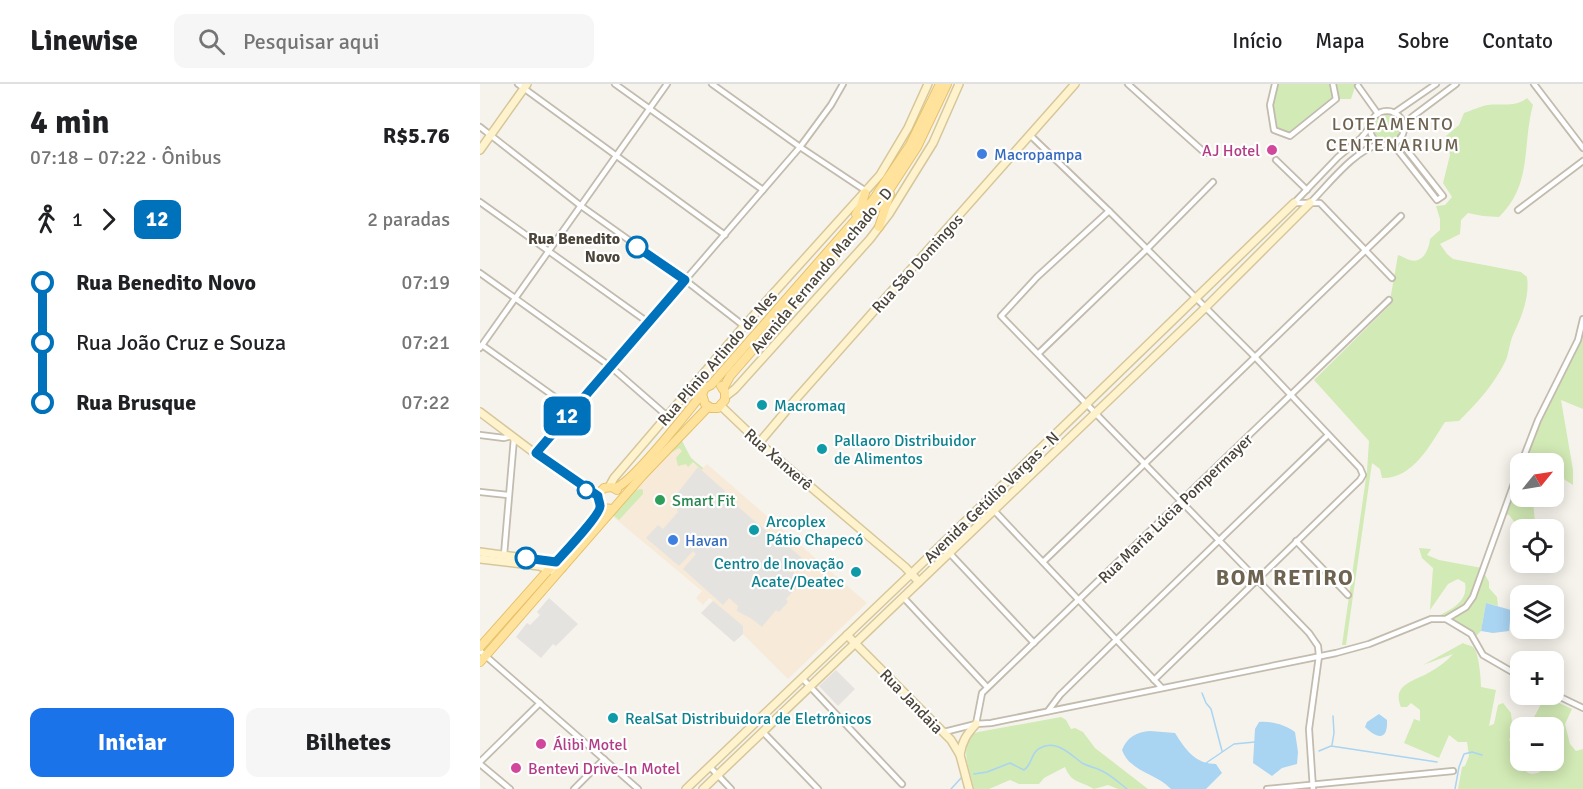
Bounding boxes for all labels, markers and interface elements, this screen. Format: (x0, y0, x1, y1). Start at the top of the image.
search box (174, 14, 594, 68)
text: Linewise (30, 24, 138, 58)
icon: search (195, 25, 228, 58)
text: Pesquisar aqui (243, 28, 379, 55)
text: Início (1232, 28, 1282, 54)
text: Mapa (1315, 28, 1365, 54)
text: Sobre (1398, 28, 1449, 54)
text: Contato (1482, 28, 1553, 54)
text: 4 min (30, 102, 110, 143)
district label: LOTEAMENTO CENTENARIUM (1326, 113, 1460, 156)
text: R$5.76 (383, 122, 450, 149)
place label: AJ Hotel (1202, 141, 1260, 161)
marker: AJ Hotel (1265, 143, 1279, 157)
text: 07:18 – 07:22 · Ônibus (30, 145, 221, 170)
place label: Macropampa (994, 145, 1082, 165)
marker: Macropampa (975, 147, 989, 161)
street label: Avenida Fernando Machado - D (746, 184, 897, 358)
icon: walk (30, 203, 63, 236)
icon: forward (92, 203, 125, 236)
text: 12 (146, 206, 169, 232)
text: 1 (72, 207, 83, 232)
text: 2 paradas (367, 207, 450, 232)
street label: Rua São Domingos (868, 210, 968, 317)
place label: Rua Benedito Novo (528, 229, 620, 267)
marker: Rua Benedito Novo (626, 236, 648, 258)
text: Rua Benedito Novo (76, 269, 256, 296)
text: 07:19 (401, 270, 450, 295)
street label: Rua Plínio Arlindo de Nes (654, 287, 782, 430)
text: Rua João Cruz e Souza (76, 329, 286, 356)
text: 07:21 (401, 330, 450, 355)
text: Rua Brusque (76, 389, 196, 416)
text: 07:22 (401, 390, 450, 415)
line badge: 12 (540, 396, 594, 436)
place label: Macromaq (774, 396, 846, 416)
marker: Macromaq (755, 398, 769, 412)
text: 12 (556, 403, 578, 429)
street label: Rua Xanxerê (740, 425, 817, 495)
street label: Avenida Getúlio Vargas - N (920, 428, 1064, 568)
street label: Rua Maria Lúcia Pompermayer (1094, 430, 1257, 588)
place label: Pallaoro Distribuidor de Alimentos (834, 431, 976, 469)
marker: Pallaoro Distribuidor de Alimentos (815, 442, 829, 456)
north arrow (1510, 453, 1564, 507)
map controls (1510, 453, 1564, 771)
unlabelled marker (577, 481, 595, 499)
place label: Smart Fit (672, 491, 736, 511)
marker: Smart Fit (653, 493, 667, 507)
place label: Arcoplex Pátio Chapecó (766, 512, 863, 550)
button: locate (1510, 519, 1564, 573)
marker: Arcoplex Pátio Chapecó (747, 523, 761, 537)
place label: Havan (685, 531, 728, 551)
marker: Havan (666, 533, 680, 547)
unlabelled marker (515, 547, 537, 569)
place label: Centro de Inovação Acate/Deatec (714, 554, 844, 592)
district label: BOM RETIRO (1216, 564, 1354, 591)
marker: Centro de Inovação Acate/Deatec (849, 565, 863, 579)
button: layers (1510, 585, 1564, 639)
button: + (1510, 651, 1564, 705)
street label: Rua Jandaia (875, 665, 947, 738)
button: Iniciar (30, 708, 234, 777)
button: Bilhetes (246, 708, 450, 777)
place label: RealSat Distribuidora de Eletrônicos (625, 709, 872, 729)
marker: RealSat Distribuidora de Eletrônicos (606, 711, 620, 725)
button: − (1510, 717, 1564, 771)
place label: Álibi Motel (553, 735, 627, 755)
marker: Álibi Motel (534, 737, 548, 751)
place label: Bentevi Drive-In Motel (528, 759, 681, 779)
marker: Bentevi Drive-In Motel (509, 761, 523, 775)

